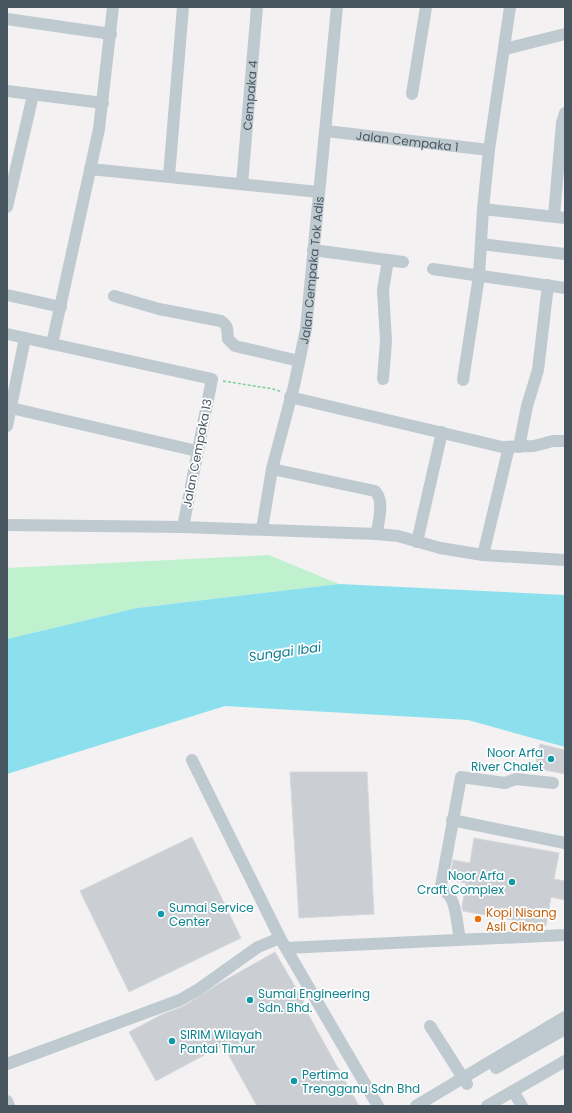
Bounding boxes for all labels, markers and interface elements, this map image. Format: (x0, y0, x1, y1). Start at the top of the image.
street label: Cempaka 4 (238, 59, 261, 131)
street label: Jalan Cempaka 1 (355, 126, 460, 155)
street label: Jalan Cempaka Tok Adis (295, 196, 327, 346)
street label: Jalan Cempaka 13 (178, 397, 216, 509)
water label: Sungai Ibai (248, 637, 323, 666)
place label: Noor Arfa River Chalet (471, 744, 543, 775)
marker: Noor Arfa River Chalet (546, 754, 556, 764)
place label: Noor Arfa Craft Complex (417, 867, 504, 898)
marker: Noor Arfa Craft Complex (507, 877, 517, 887)
place label: Sumai Service Center (169, 899, 254, 930)
place label: Kopi Nisang Asli Cikna (486, 904, 557, 935)
marker: Sumai Service Center (156, 909, 166, 919)
marker: Kopi Nisang Asli Cikna (473, 914, 483, 924)
place label: Sumai Engineering Sdn. Bhd. (258, 985, 370, 1016)
marker: Sumai Engineering Sdn. Bhd. (245, 995, 255, 1005)
place label: SIRIM Wilayah Pantai Timur (180, 1026, 262, 1057)
marker: SIRIM Wilayah Pantai Timur (167, 1036, 177, 1046)
place label: Pertima Trengganu Sdn Bhd (302, 1066, 420, 1097)
marker: Pertima Trengganu Sdn Bhd (289, 1076, 299, 1086)

